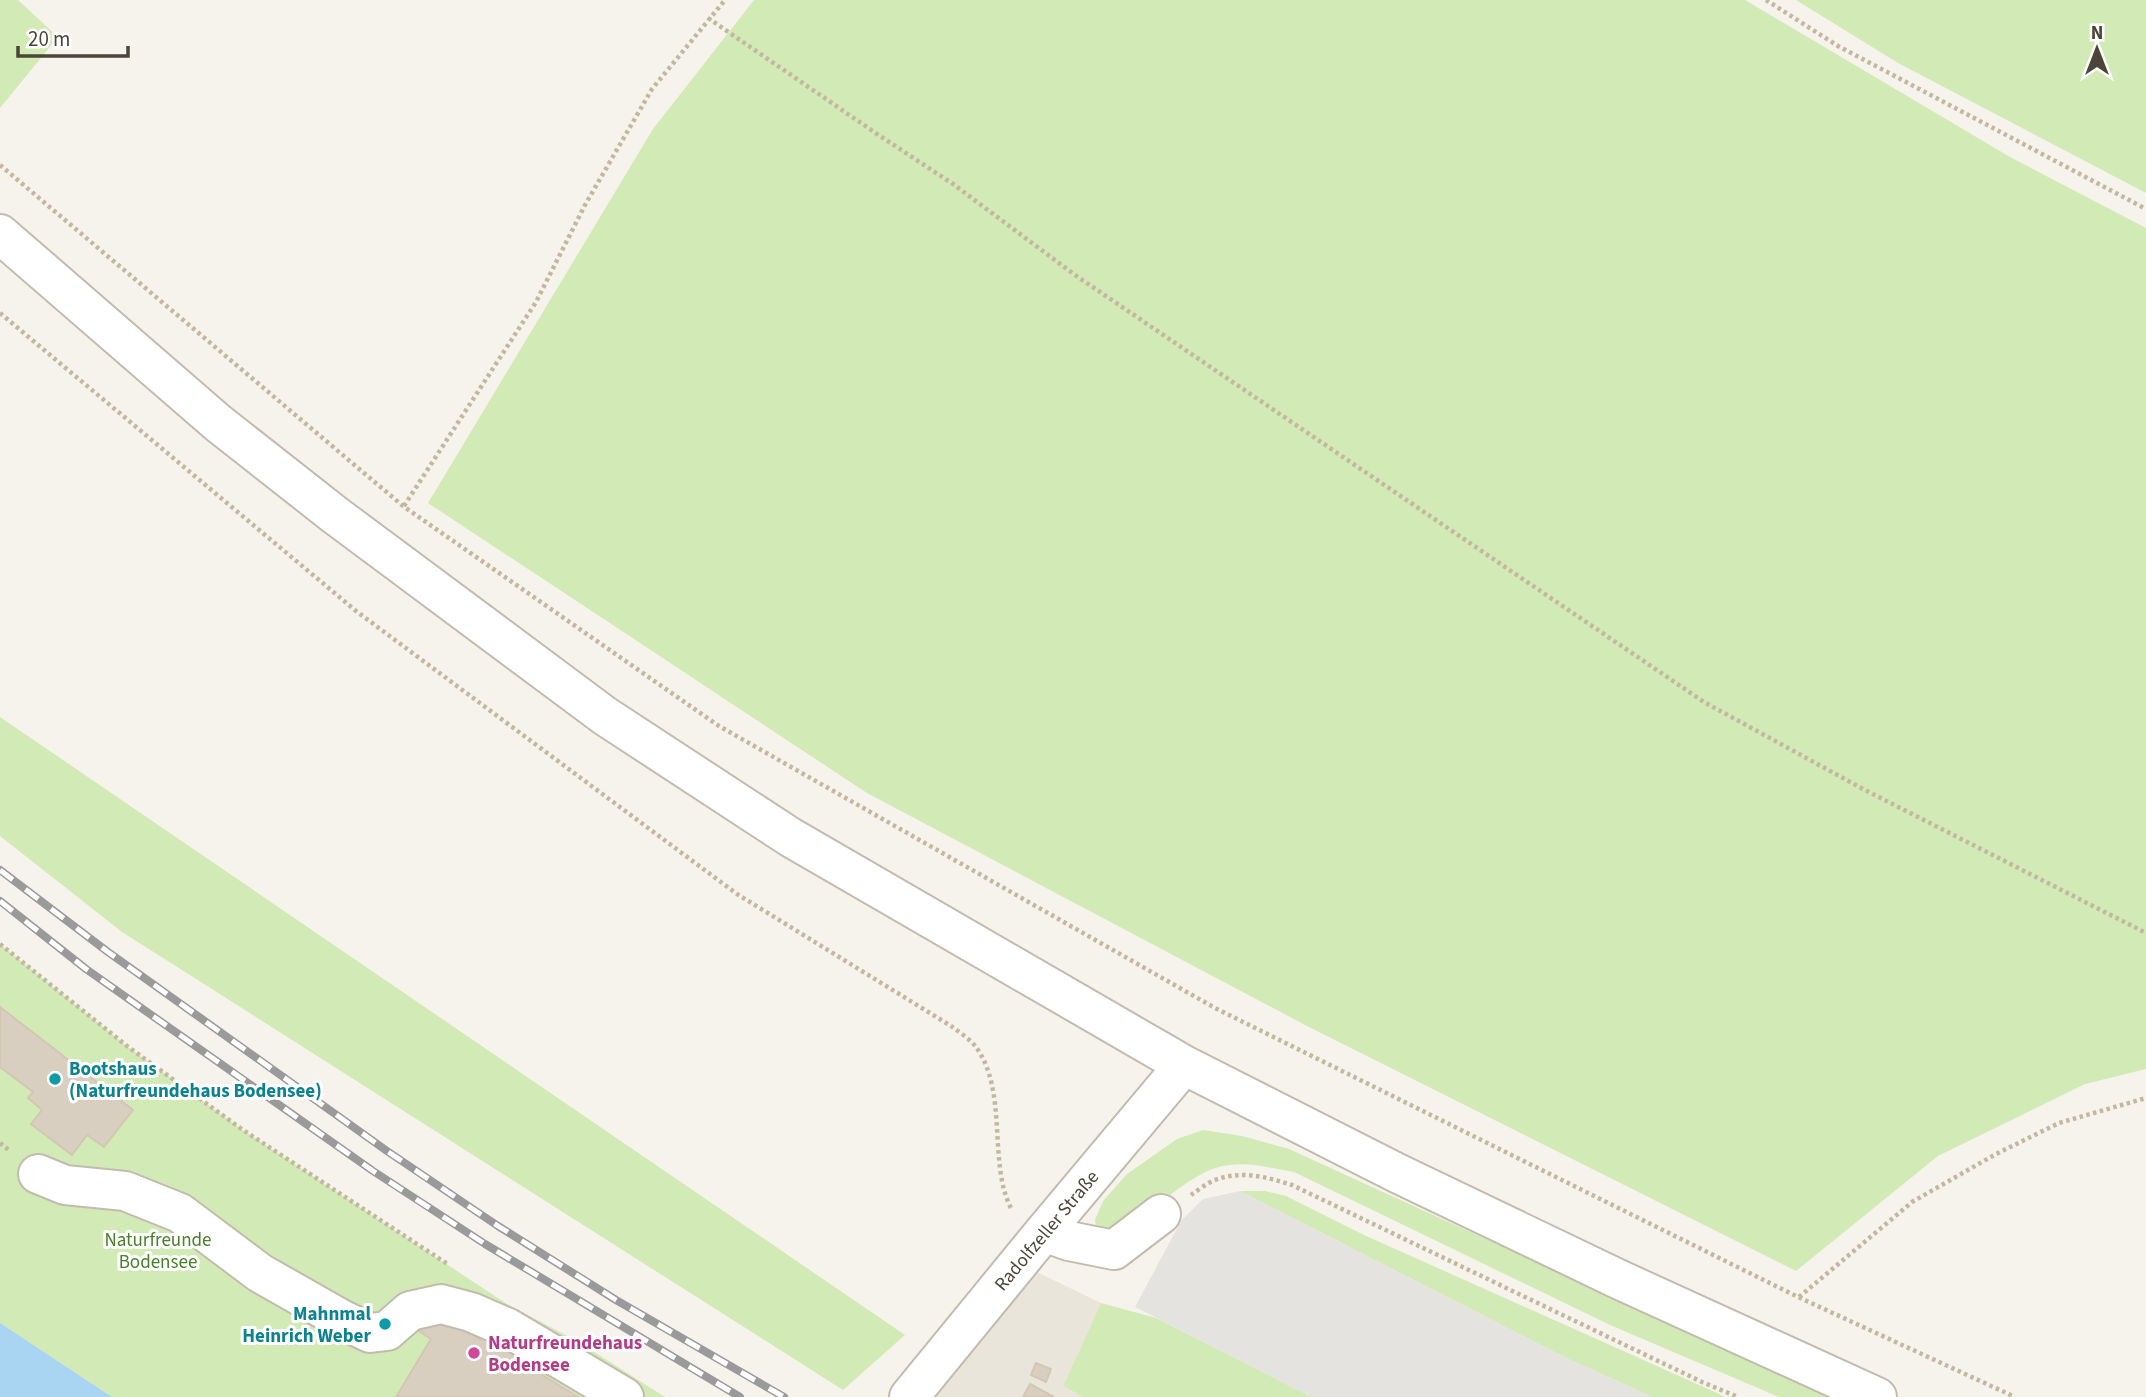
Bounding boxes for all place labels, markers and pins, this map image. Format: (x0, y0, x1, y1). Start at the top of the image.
place label: Bootshaus (Naturfreundehaus Bodensee) (69, 1056, 322, 1105)
marker: Bootshaus (Naturfreundehaus Bodensee) (47, 1071, 63, 1087)
place label: Mahnmal Heinrich Weber (242, 1301, 372, 1350)
marker: Mahnmal Heinrich Weber (377, 1316, 393, 1332)
place label: Naturfreundehaus Bodensee (488, 1330, 642, 1379)
marker: Naturfreundehaus Bodensee (466, 1345, 482, 1361)

